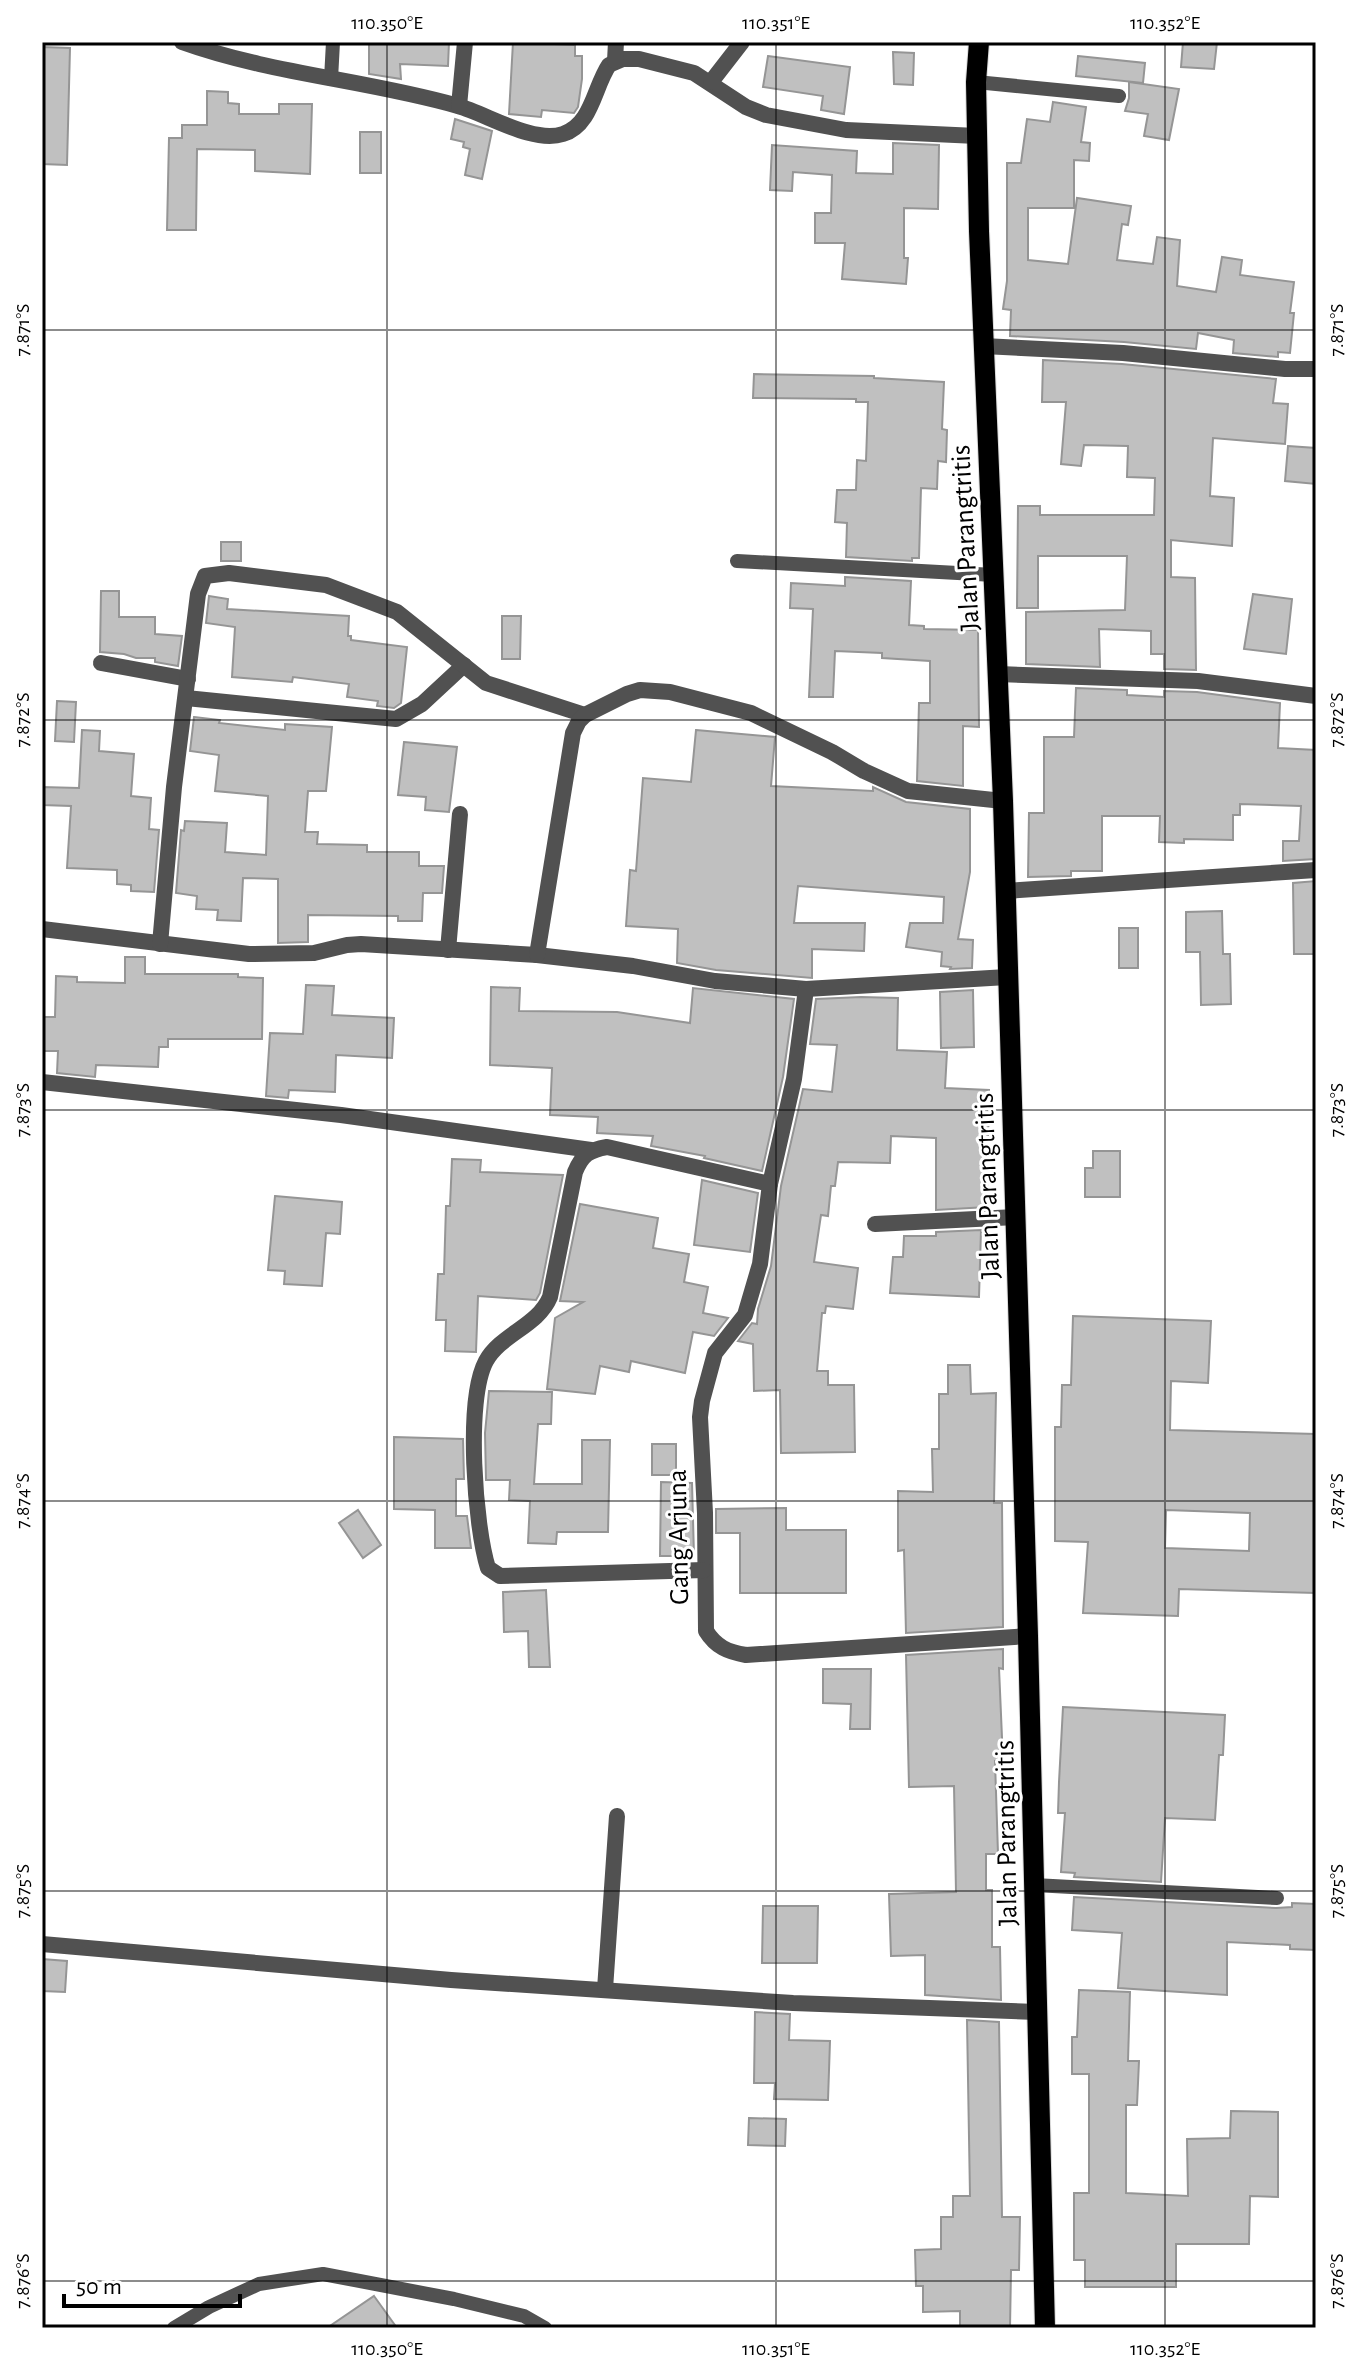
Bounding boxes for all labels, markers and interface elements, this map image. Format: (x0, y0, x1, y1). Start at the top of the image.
text: 110.350°E (351, 13, 423, 33)
text: 110.351°E (742, 13, 810, 33)
text: 110.352°E (1130, 13, 1200, 33)
text: 7.871°S (13, 304, 33, 356)
text: 7.871°S (1327, 304, 1347, 356)
street label: Jalan Parangtritis (947, 444, 985, 632)
text: 7.872°S (13, 692, 33, 748)
text: 7.872°S (1327, 692, 1347, 748)
text: 7.873°S (13, 1083, 33, 1137)
text: 7.873°S (1327, 1083, 1347, 1137)
street label: Jalan Parangtritis (971, 1092, 1005, 1280)
street label: Gang Arjuna (664, 1469, 694, 1605)
text: 7.874°S (13, 1473, 33, 1529)
text: 7.874°S (1327, 1473, 1347, 1529)
street label: Jalan Parangtritis (991, 1739, 1023, 1926)
text: 7.875°S (13, 1864, 33, 1918)
text: 7.875°S (1327, 1864, 1347, 1918)
text: 7.876°S (13, 2253, 33, 2309)
text: 7.876°S (1327, 2253, 1347, 2309)
scale bar (64, 2258, 240, 2308)
text: 50 m (76, 2275, 122, 2299)
text: 110.350°E (351, 2339, 423, 2359)
text: 110.351°E (742, 2339, 810, 2359)
text: 110.352°E (1130, 2339, 1200, 2359)

